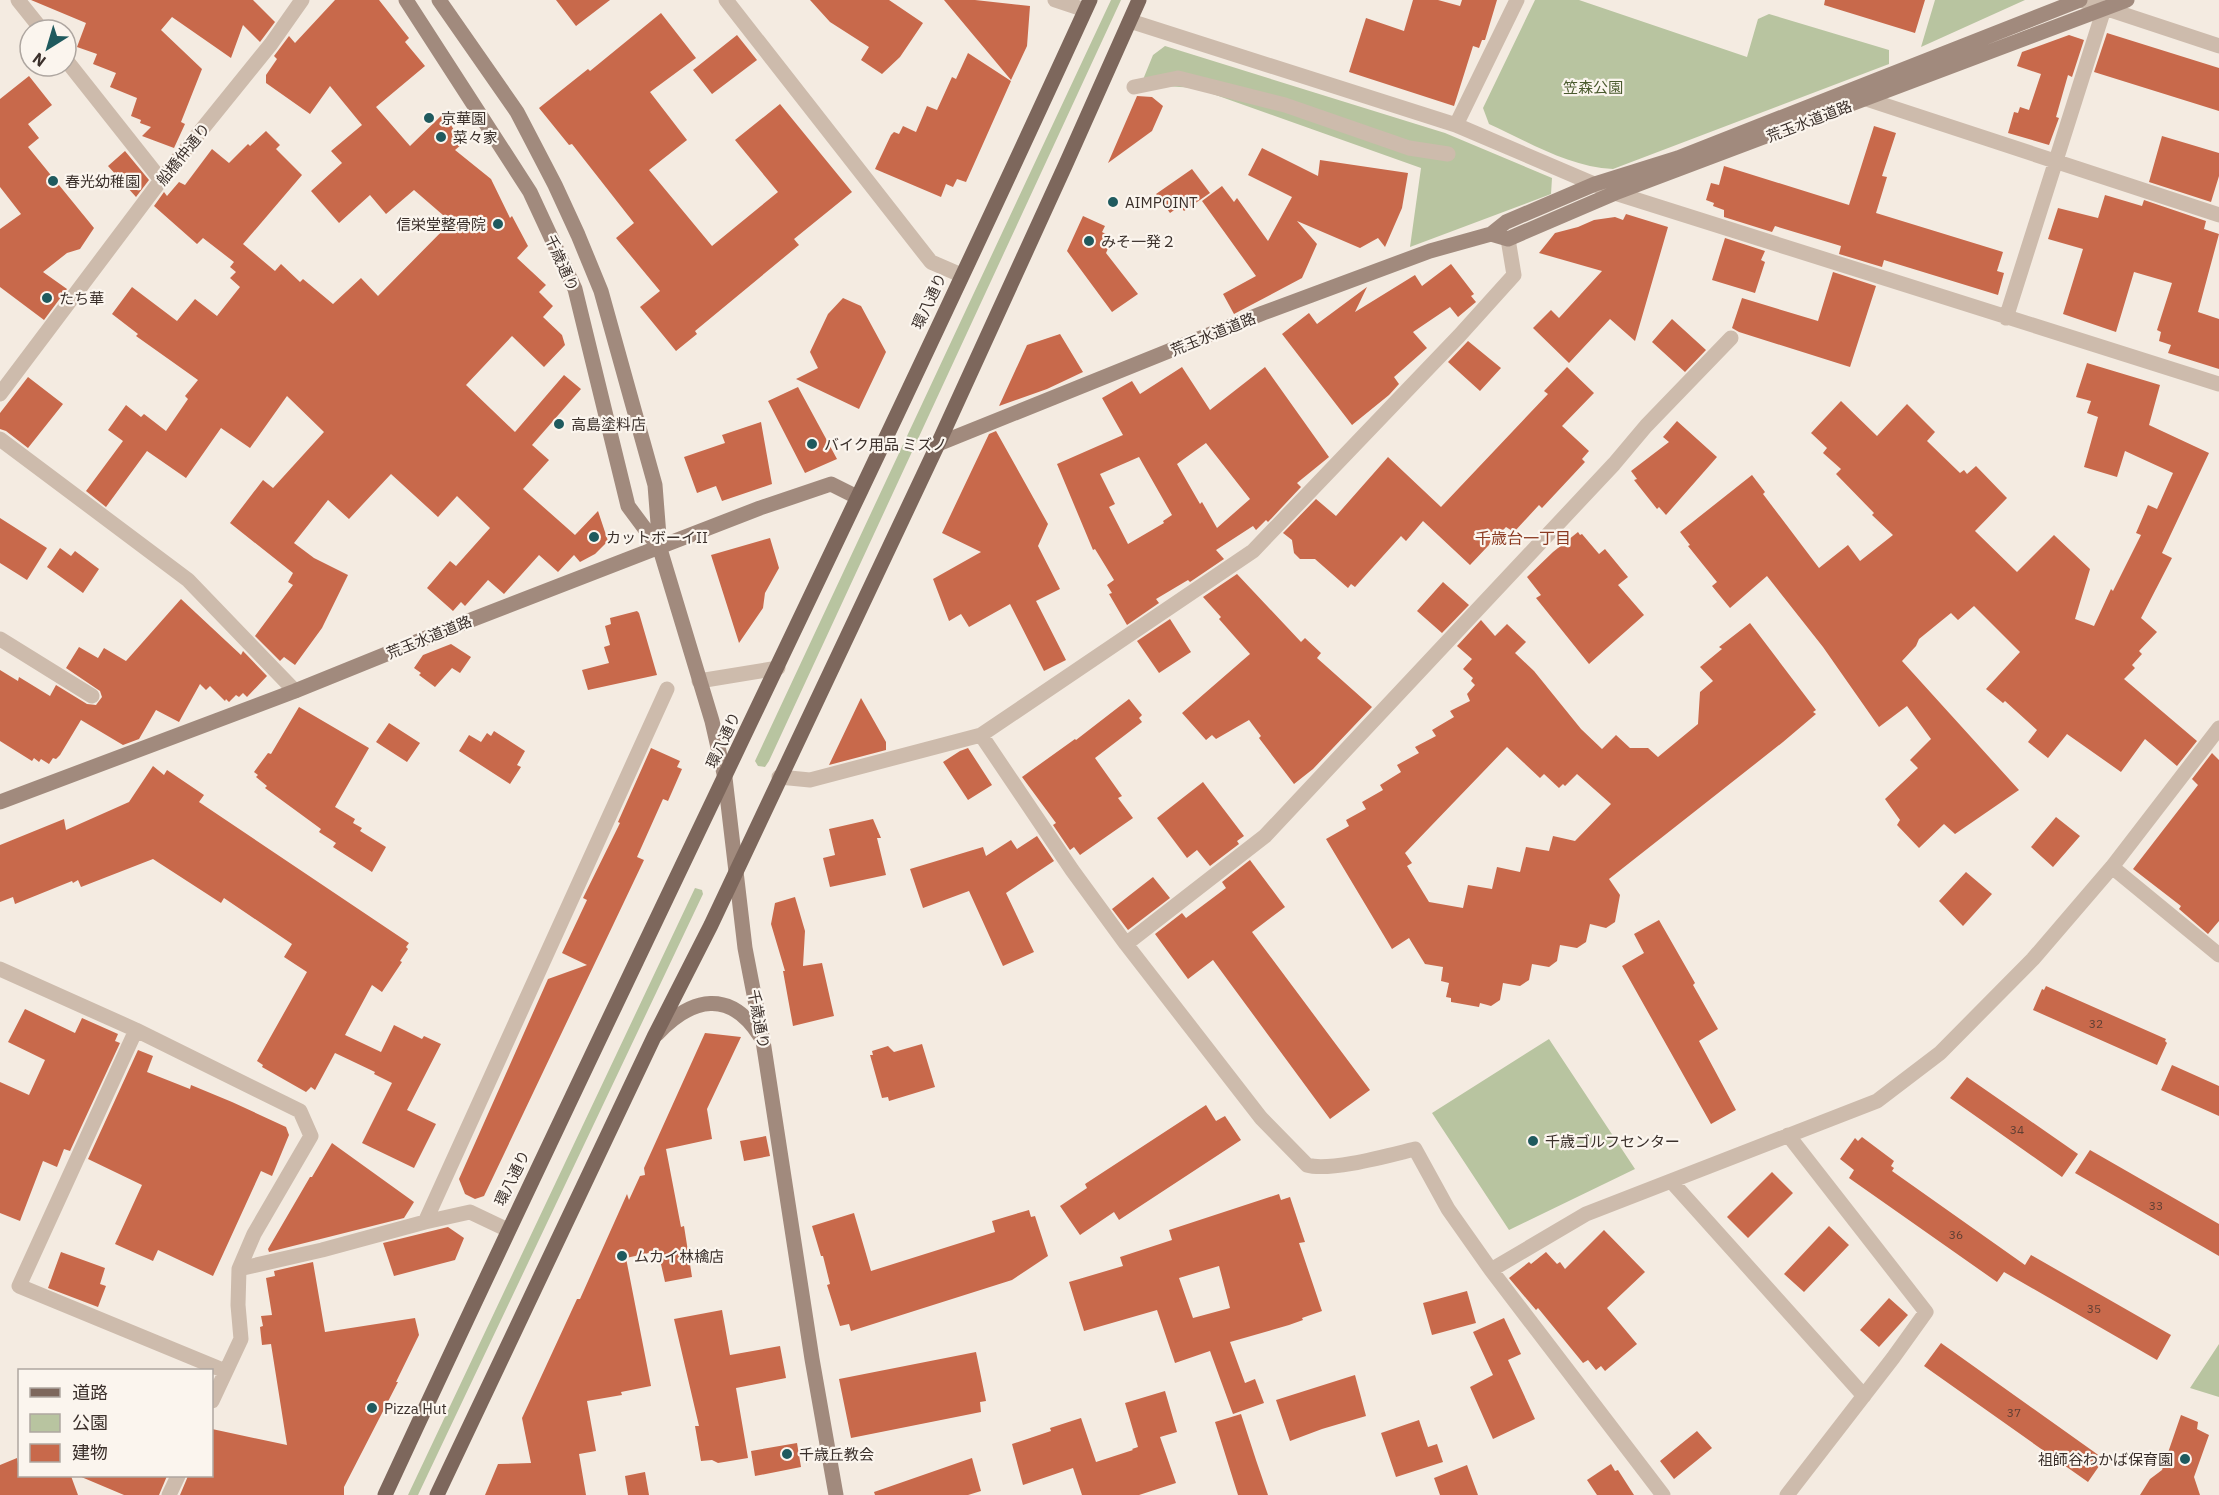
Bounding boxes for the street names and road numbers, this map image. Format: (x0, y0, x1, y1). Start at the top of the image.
street label: 荒玉水道道路 (1764, 96, 1854, 146)
street label: 船橋仲通り (152, 119, 214, 189)
street label: 千歳通り (541, 232, 583, 294)
street label: 環八通り (908, 270, 950, 332)
street label: 荒玉水道道路 (1168, 308, 1258, 360)
street label: 荒玉水道道路 (384, 611, 474, 663)
street label: 環八通り (702, 709, 744, 771)
street label: 千歳通り (744, 988, 774, 1050)
street label: 環八通り (490, 1147, 534, 1209)

